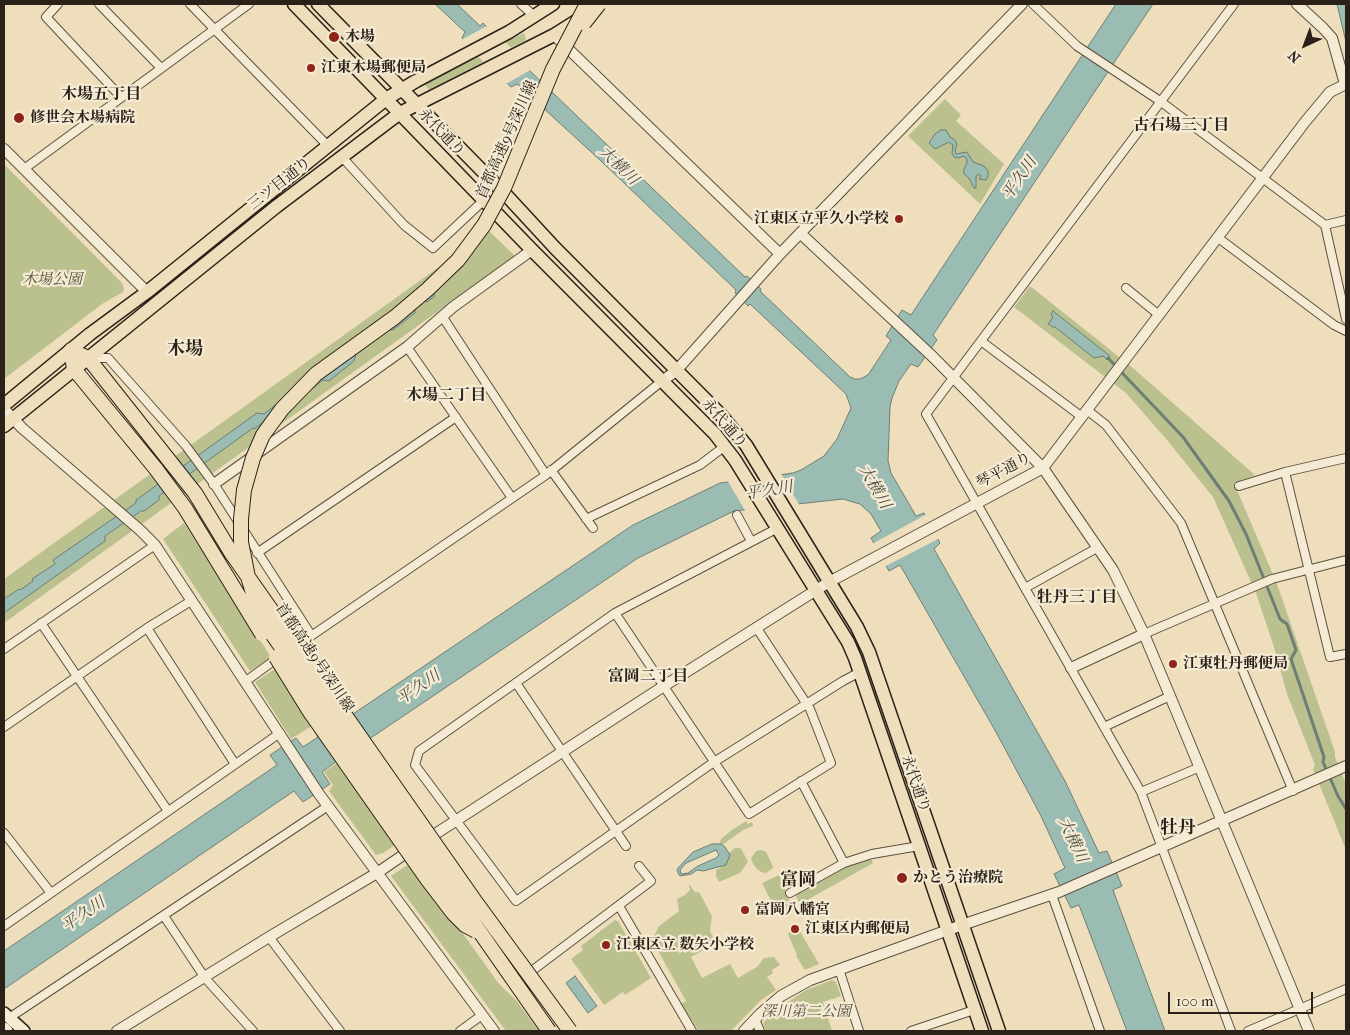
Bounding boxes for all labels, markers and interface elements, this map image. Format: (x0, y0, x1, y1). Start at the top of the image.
north arrow (1280, 20, 1330, 70)
place label: 木場 (345, 28, 375, 46)
marker: 木場 (327, 30, 341, 44)
text: N (1285, 46, 1304, 66)
place label: 江東木場郵便局 (321, 59, 426, 77)
marker: 江東木場郵便局 (305, 62, 317, 74)
street label: 首都高速9号深川線 (473, 78, 541, 202)
district label: 木場五丁目 (61, 85, 141, 105)
street label: 永代通り (414, 105, 468, 161)
place label: 修世会木場病院 (30, 109, 135, 127)
marker: 修世会木場病院 (12, 111, 26, 125)
district label: 古石場三丁目 (1133, 116, 1229, 136)
water label: 大横川 (594, 142, 642, 190)
street label: 三ツ目通り (245, 154, 315, 214)
water label: 平久川 (999, 154, 1041, 204)
place label: 江東区立平久小学校 (754, 210, 889, 228)
marker: 江東区立平久小学校 (893, 213, 905, 225)
park label: 木場公園 (22, 271, 82, 289)
district label: 木場 (167, 339, 203, 361)
district label: 木場二丁目 (406, 386, 486, 406)
street label: 永代通り (698, 395, 750, 453)
street label: 琴平通り (973, 449, 1035, 493)
water label: 大横川 (854, 461, 894, 513)
water label: 平久川 (744, 478, 794, 504)
district label: 牡丹三丁目 (1037, 588, 1117, 608)
street label: 首都高速9号深川線 (271, 600, 357, 716)
place label: 江東牡丹郵便局 (1183, 655, 1288, 673)
marker: 江東牡丹郵便局 (1167, 658, 1179, 670)
water label: 平久川 (394, 667, 444, 709)
district label: 富岡二丁目 (608, 667, 688, 687)
street label: 永代通り (897, 753, 933, 815)
water label: 大横川 (1053, 814, 1091, 866)
district label: 牡丹 (1160, 818, 1196, 840)
place label: かとう治療院 (913, 869, 1003, 887)
district label: 富岡 (780, 870, 816, 892)
marker: かとう治療院 (895, 871, 909, 885)
water label: 平久川 (59, 894, 109, 936)
place label: 富岡八幡宮 (755, 901, 830, 919)
marker: 富岡八幡宮 (739, 904, 751, 916)
place label: 江東区内郵便局 (805, 920, 910, 938)
marker: 江東区内郵便局 (789, 923, 801, 935)
place label: 江東区立 数矢小学校 (616, 936, 754, 954)
marker: 江東区立 数矢小学校 (600, 939, 612, 951)
scale bar (1170, 982, 1315, 1014)
text: 100 m (1176, 992, 1214, 1010)
park label: 深川第二公園 (761, 1003, 851, 1021)

